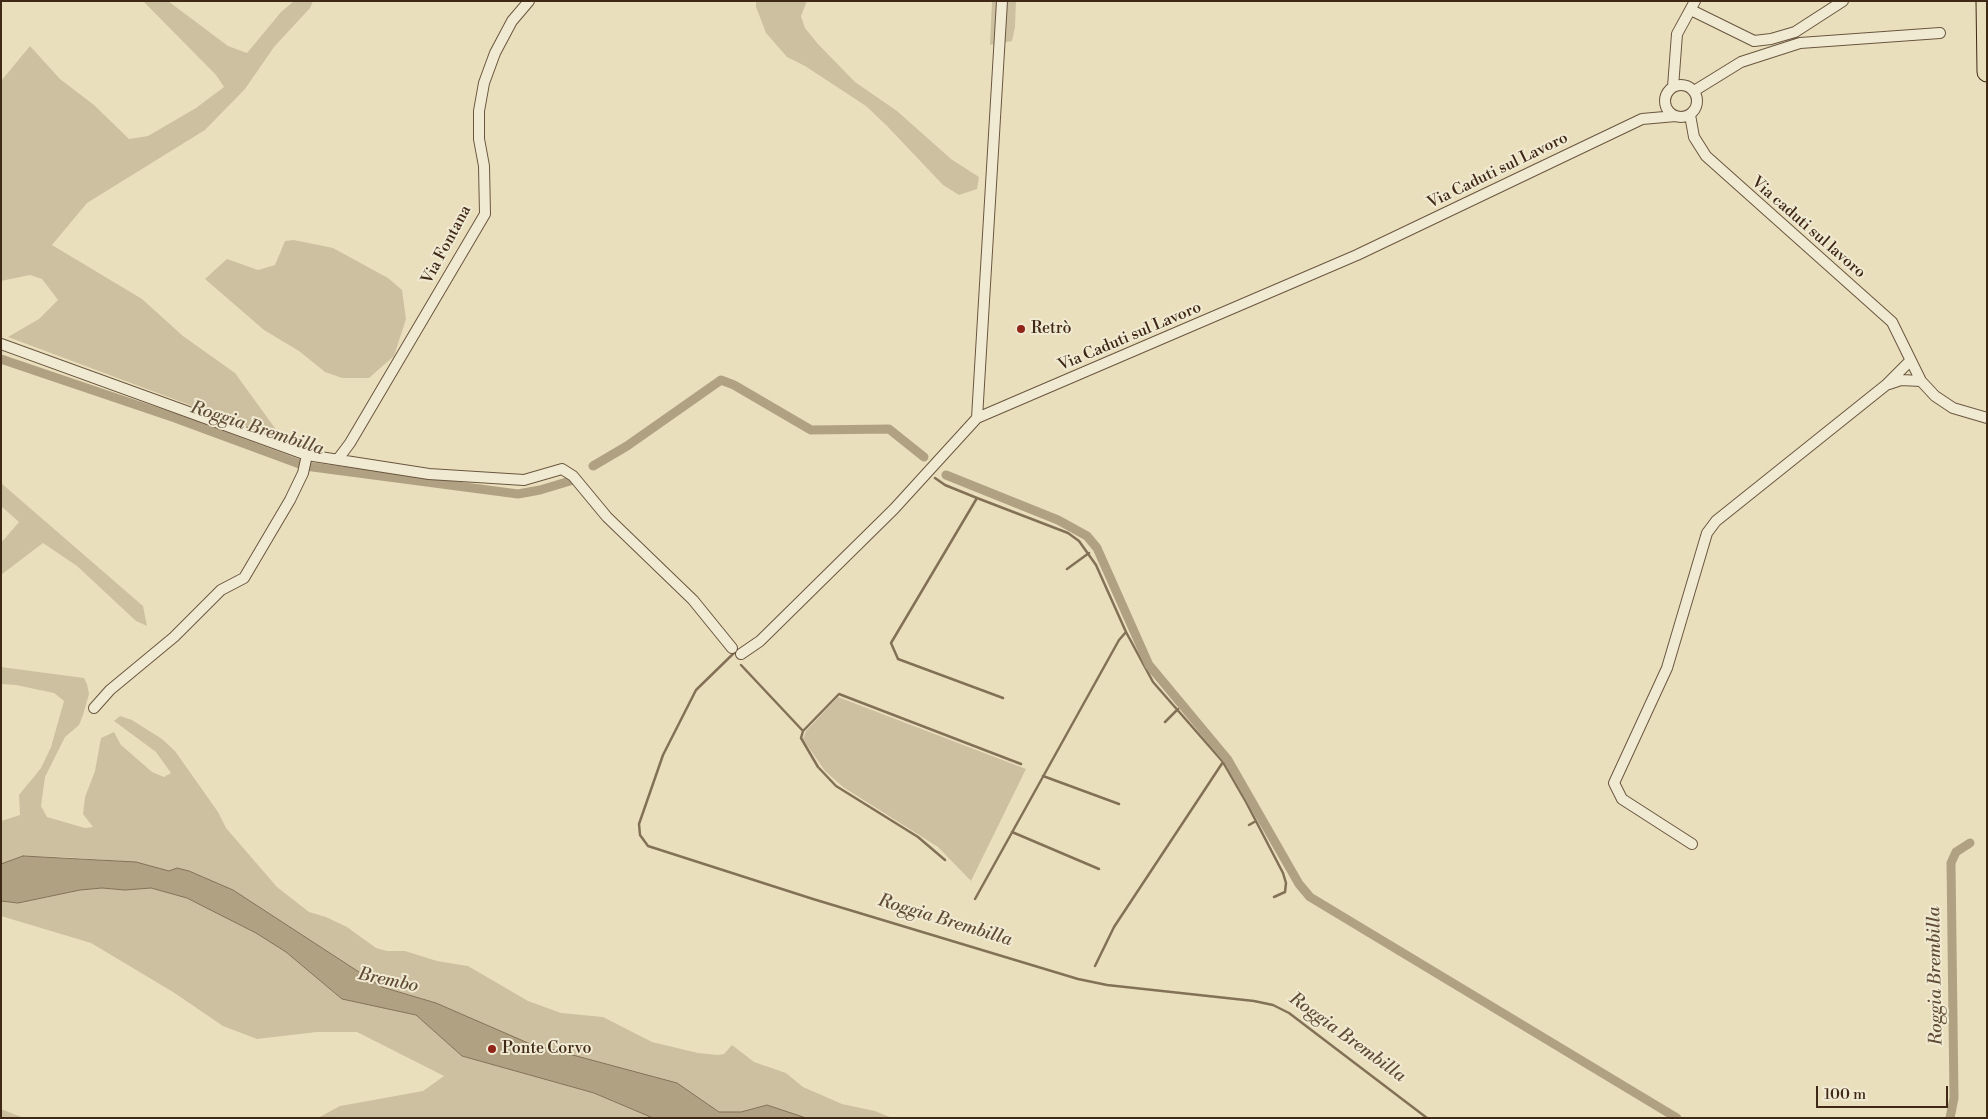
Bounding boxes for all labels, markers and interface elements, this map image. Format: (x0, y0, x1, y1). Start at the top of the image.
street label: Via Caduti sul Lavoro (1425, 129, 1571, 213)
street label: Via caduti sul lavoro (1747, 173, 1869, 283)
street label: Via Fontana (418, 202, 476, 288)
street label: Via Caduti sul Lavoro (1055, 298, 1205, 376)
place label: Retrò (1031, 319, 1071, 339)
marker: Retrò (1015, 323, 1027, 335)
water label: Roggia Brembilla (188, 397, 326, 461)
water label: Roggia Brembilla (875, 890, 1015, 952)
water label: Roggia Brembilla (1924, 906, 1948, 1046)
water label: Brembo (356, 964, 420, 998)
water label: Roggia Brembilla (1284, 988, 1410, 1088)
place label: Ponte Corvo (502, 1039, 591, 1059)
marker: Ponte Corvo (486, 1043, 498, 1055)
scale bar (1818, 1076, 1950, 1108)
text: 100 m (1824, 1085, 1866, 1104)

